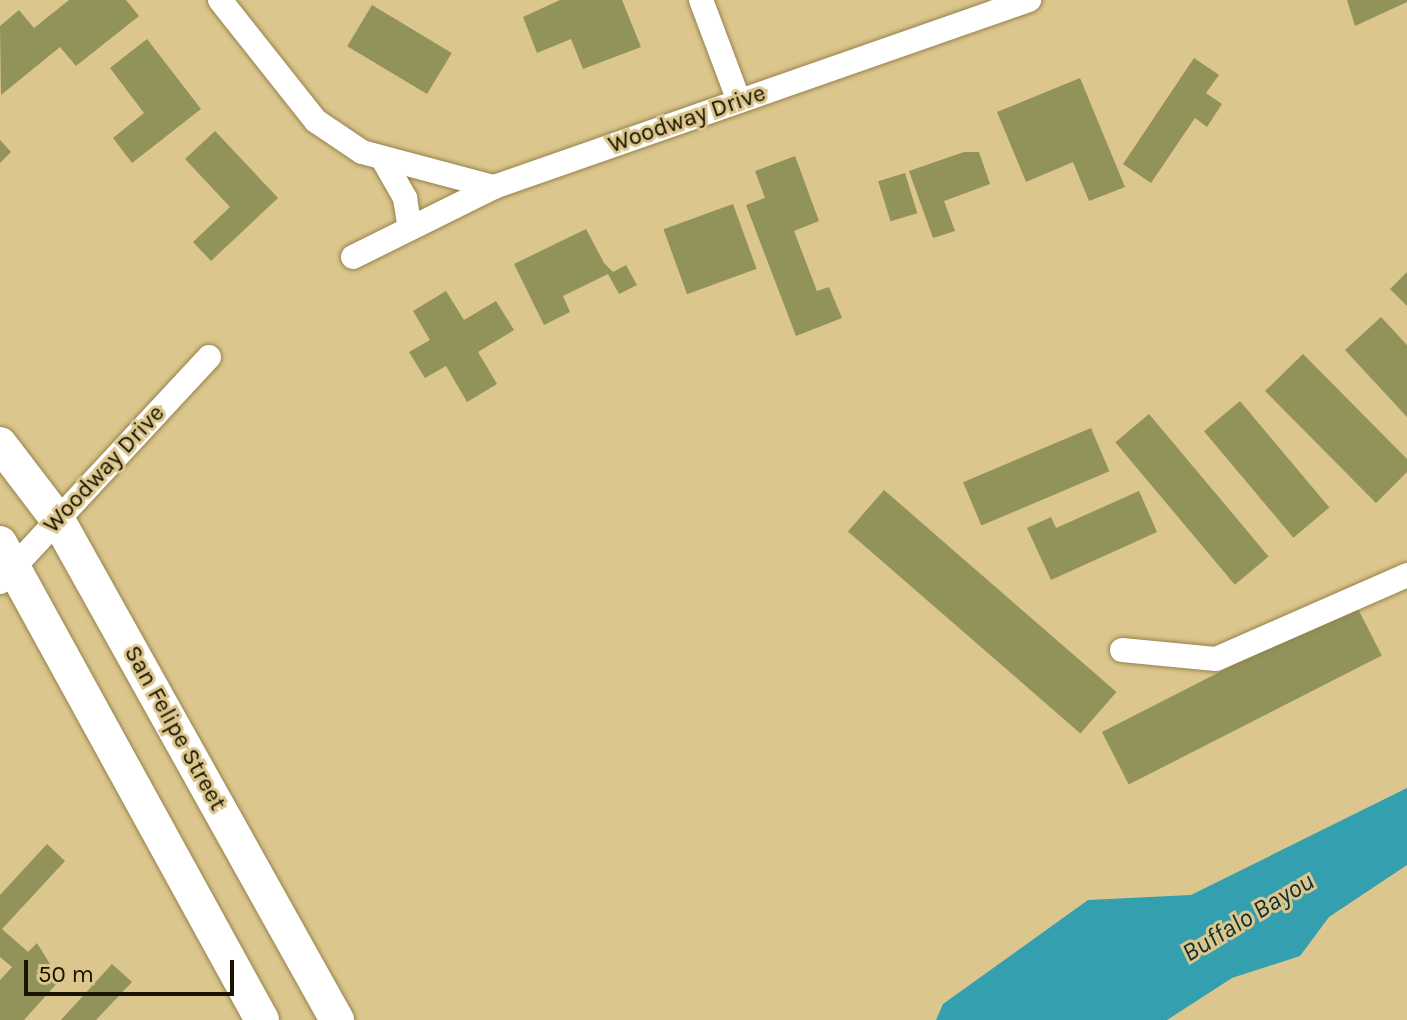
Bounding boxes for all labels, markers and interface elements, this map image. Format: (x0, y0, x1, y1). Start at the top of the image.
street label: Woodway Drive (604, 79, 770, 159)
street label: Woodway Drive (37, 399, 171, 539)
street label: San Felipe Street (118, 641, 232, 815)
water label: Buffalo Bayou (1176, 865, 1320, 969)
scale bar (28, 944, 238, 994)
text: 50 m (38, 960, 94, 988)

